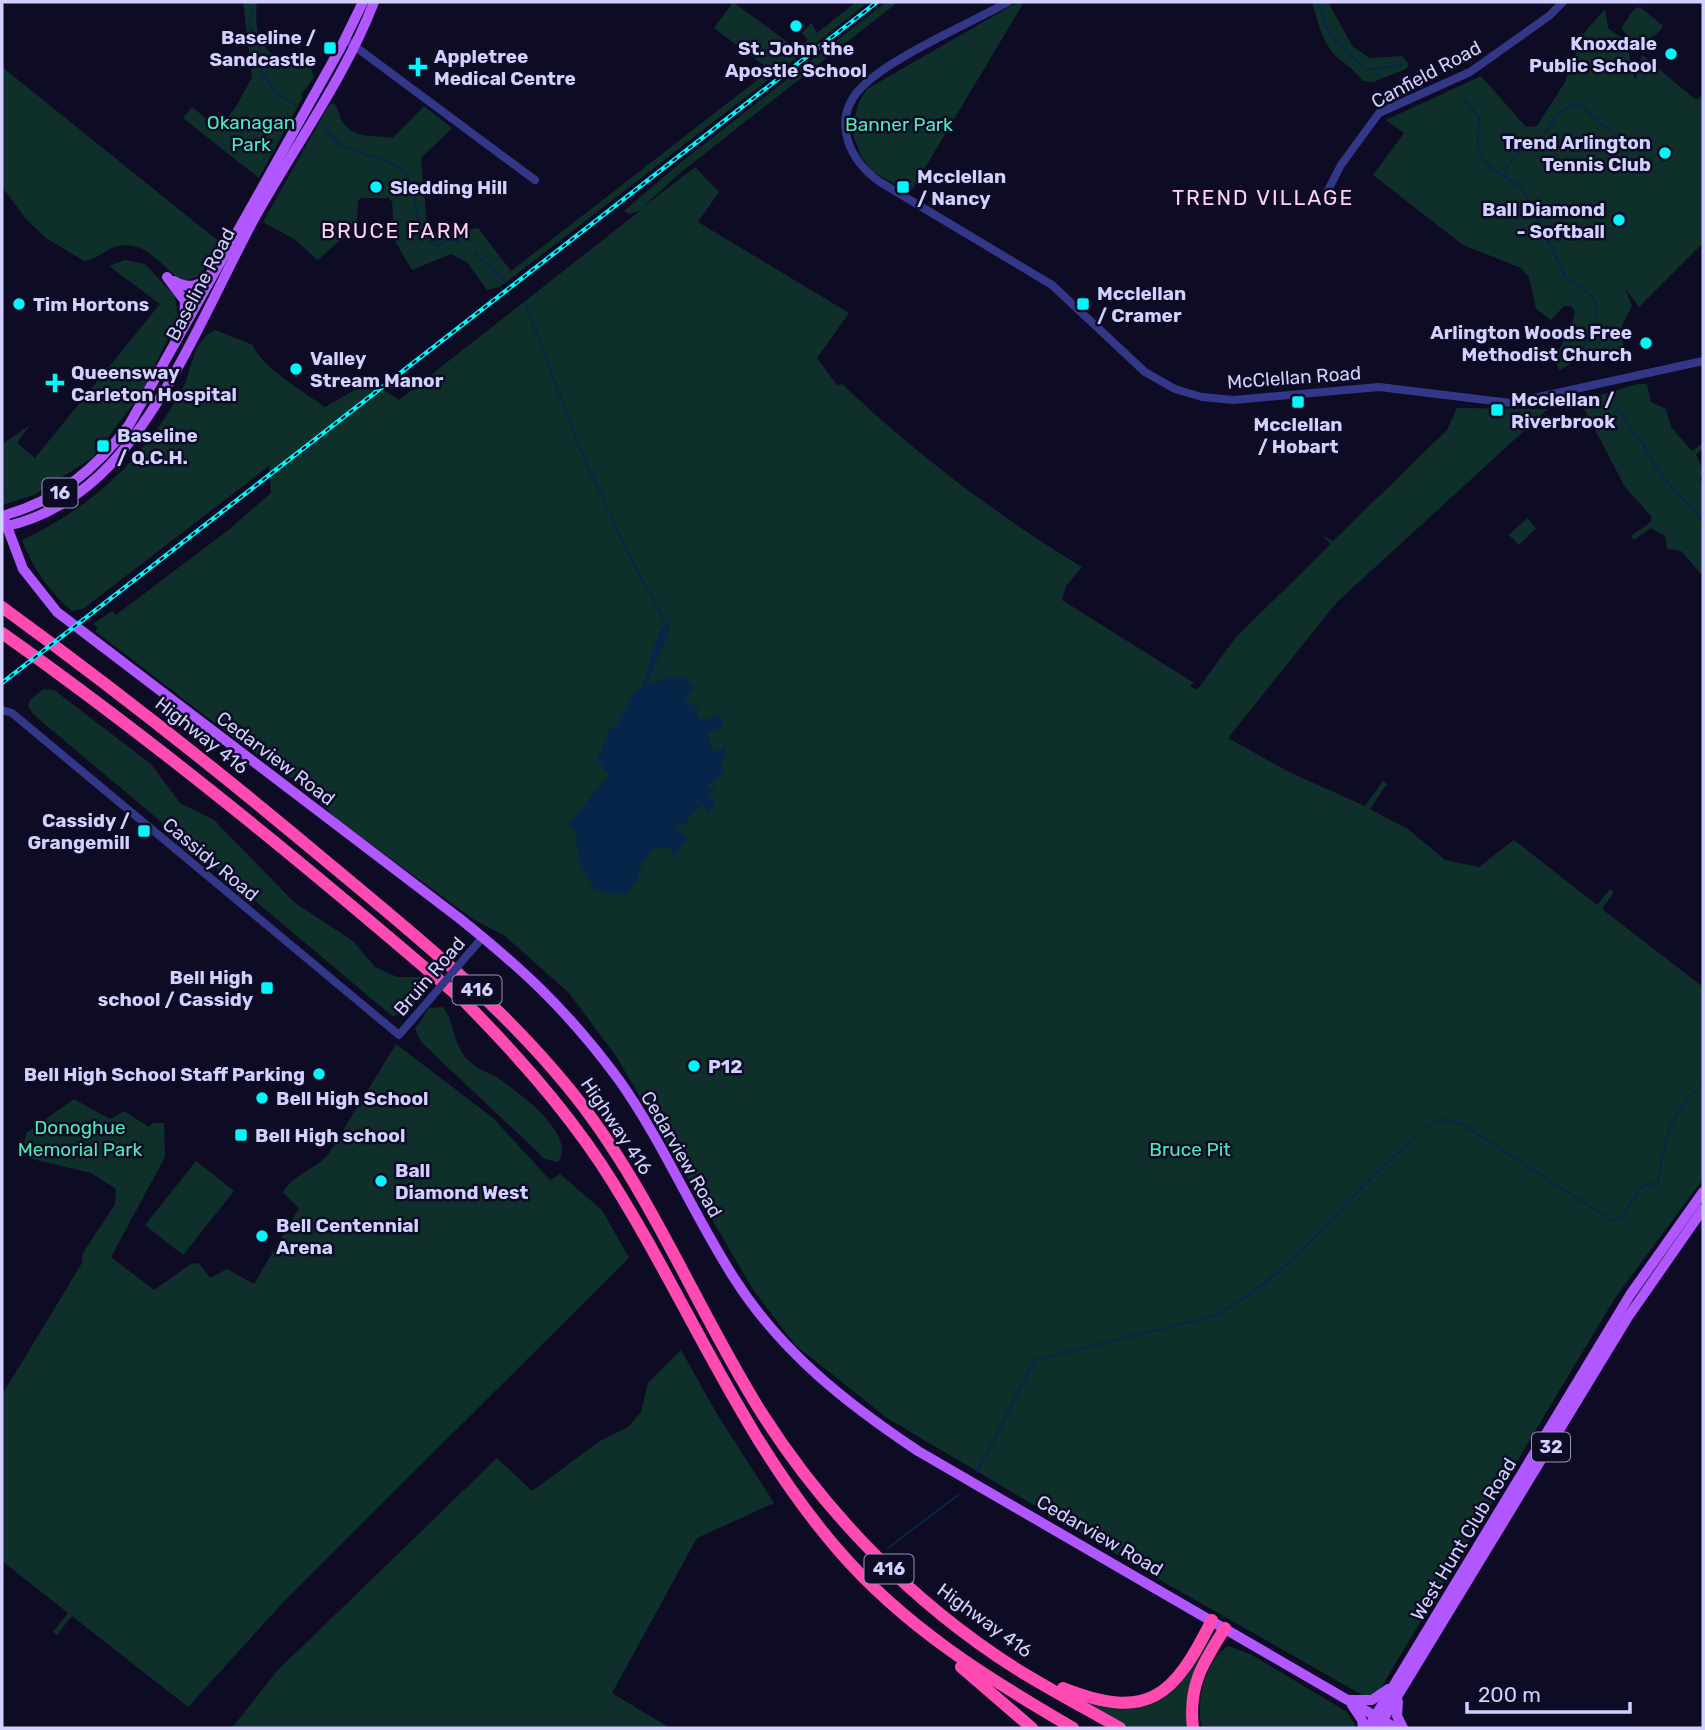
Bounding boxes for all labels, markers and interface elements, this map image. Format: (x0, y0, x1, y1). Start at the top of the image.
marker: St. John the Apostle School (788, 18, 804, 34)
place label: Baseline / Sandcastle (210, 26, 316, 71)
place label: Knoxdale Public School (1529, 32, 1657, 77)
street label: Canfield Road (1367, 36, 1485, 113)
place label: St. John the Apostle School (725, 37, 867, 82)
marker: Baseline / Sandcastle (322, 40, 338, 56)
place label: Appletree Medical Centre (434, 45, 576, 90)
marker: Knoxdale Public School (1663, 46, 1679, 62)
marker: Appletree Medical Centre (408, 57, 428, 77)
park label: Okanagan Park (207, 111, 295, 156)
park label: Banner Park (845, 113, 953, 136)
place label: Trend Arlington Tennis Club (1502, 131, 1651, 176)
marker: Trend Arlington Tennis Club (1657, 145, 1673, 161)
place label: Mcclellan / Nancy (917, 165, 1006, 210)
place label: Sledding Hill (390, 176, 508, 199)
marker: Sledding Hill (368, 179, 384, 195)
marker: Mcclellan / Nancy (895, 179, 911, 195)
district label: TREND VILLAGE (1172, 185, 1354, 210)
place label: Ball Diamond - Softball (1482, 198, 1605, 243)
marker: Ball Diamond - Softball (1611, 212, 1627, 228)
district label: BRUCE FARM (321, 218, 471, 243)
street label: Baseline Road (161, 224, 240, 345)
place label: Mcclellan / Cramer (1097, 282, 1186, 327)
place label: Tim Hortons (33, 293, 149, 316)
marker: Tim Hortons (11, 296, 27, 312)
marker: Mcclellan / Cramer (1075, 296, 1091, 312)
place label: Arlington Woods Free Methodist Church (1430, 321, 1632, 366)
marker: Arlington Woods Free Methodist Church (1638, 335, 1654, 351)
place label: Valley Stream Manor (310, 347, 444, 392)
place label: Queensway Carleton Hospital (71, 361, 237, 406)
marker: Valley Stream Manor (288, 361, 304, 377)
street label: McClellan Road (1226, 361, 1362, 394)
marker: Queensway Carleton Hospital (45, 373, 65, 393)
place label: Mcclellan / Riverbrook (1511, 388, 1615, 433)
marker: Mcclellan / Hobart (1290, 394, 1306, 410)
marker: Mcclellan / Riverbrook (1489, 402, 1505, 418)
place label: Mcclellan / Hobart (1253, 413, 1343, 458)
place label: Baseline / Q.C.H. (117, 424, 198, 469)
marker: Baseline / Q.C.H. (95, 438, 111, 454)
road number: 16 (42, 478, 78, 508)
street label: Highway 416 (151, 692, 253, 779)
street label: Cedarview Road (212, 706, 339, 810)
place label: Cassidy / Grangemill (27, 809, 130, 854)
street label: Cassidy Road (158, 813, 263, 906)
marker: Cassidy / Grangemill (136, 823, 152, 839)
street label: Bruin Road (389, 932, 470, 1021)
place label: Bell High school / Cassidy (98, 966, 254, 1011)
road number: 416 (452, 975, 502, 1004)
marker: Bell High school / Cassidy (259, 980, 275, 996)
place label: P12 (708, 1055, 743, 1078)
marker: P12 (686, 1058, 702, 1074)
place label: Bell High School Staff Parking (24, 1063, 305, 1086)
marker: Bell High School Staff Parking (311, 1066, 327, 1082)
street label: Highway 416 (576, 1073, 657, 1179)
place label: Bell High School (276, 1087, 428, 1110)
street label: Cedarview Road (636, 1087, 727, 1222)
marker: Bell High School (254, 1090, 270, 1106)
park label: Donoghue Memorial Park (18, 1116, 143, 1161)
place label: Bell High school (255, 1124, 405, 1147)
marker: Bell High school (233, 1127, 249, 1143)
park label: Bruce Pit (1149, 1138, 1231, 1161)
place label: Ball Diamond West (395, 1159, 529, 1204)
marker: Ball Diamond West (373, 1173, 389, 1189)
place label: Bell Centennial Arena (276, 1214, 419, 1259)
marker: Bell Centennial Arena (254, 1228, 270, 1244)
road number: 32 (1532, 1432, 1570, 1462)
street label: West Hunt Club Road (1406, 1454, 1521, 1625)
street label: Cedarview Road (1032, 1490, 1167, 1581)
road number: 416 (864, 1554, 914, 1584)
street label: Highway 416 (933, 1578, 1037, 1663)
scale bar (1467, 1670, 1630, 1714)
text: 200 m (1478, 1682, 1541, 1707)

